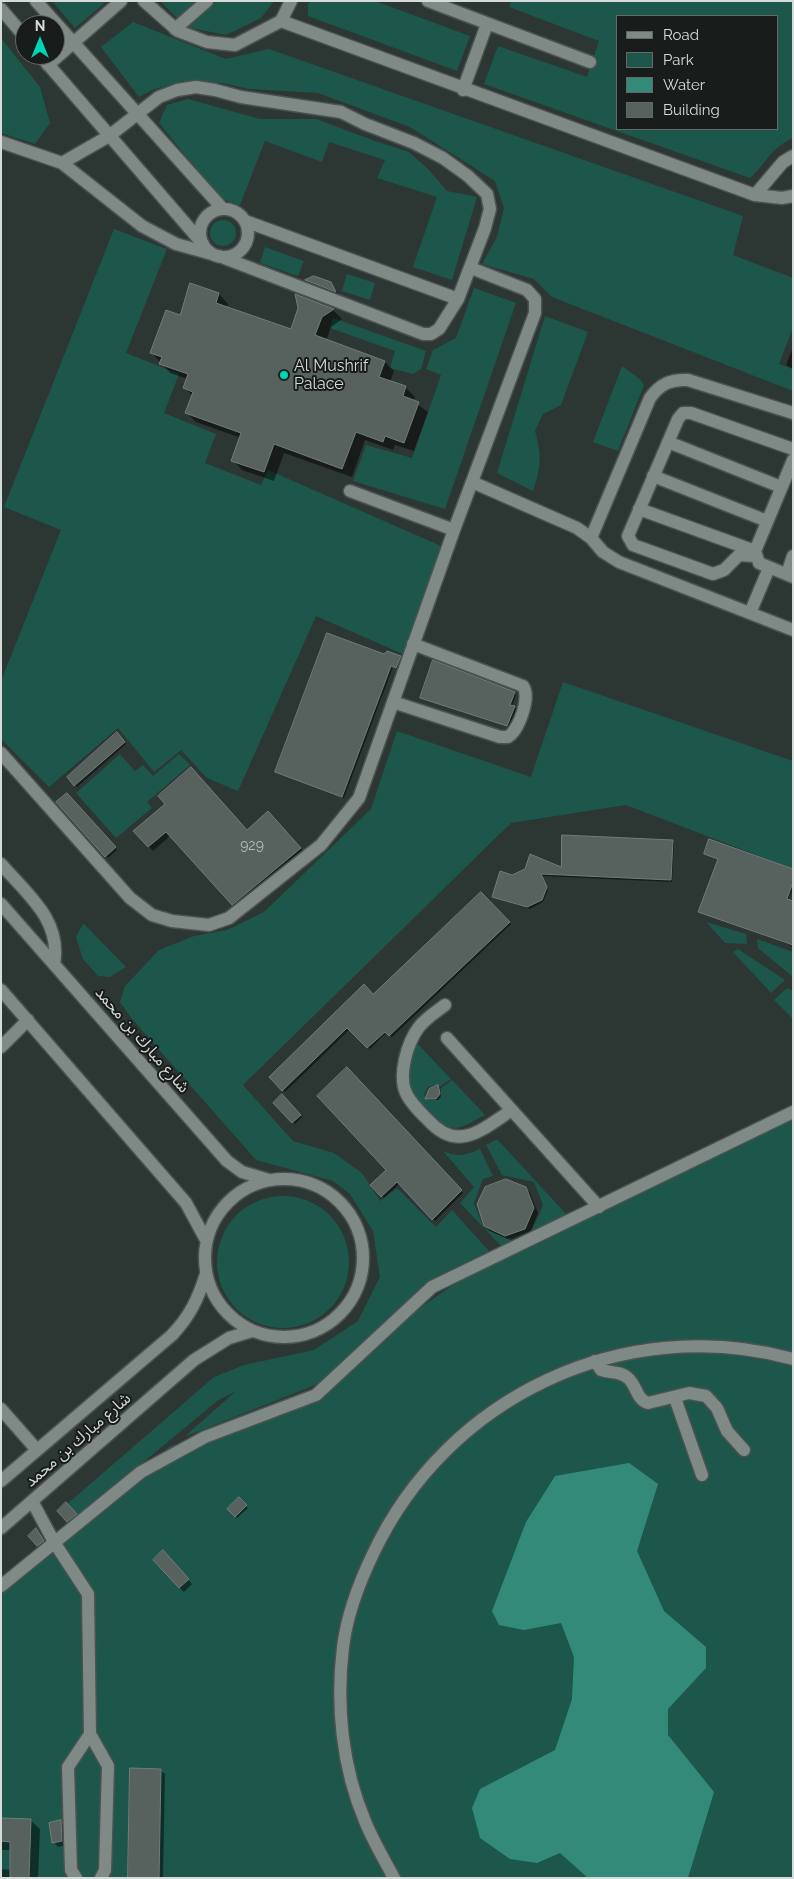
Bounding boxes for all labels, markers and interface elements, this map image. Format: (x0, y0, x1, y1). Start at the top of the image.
north arrow (15, 15, 65, 65)
legend (616, 15, 779, 130)
text: N (35, 18, 45, 34)
text: Road (663, 26, 699, 44)
text: Park (663, 51, 694, 69)
text: Water (663, 76, 705, 94)
text: Building (663, 101, 720, 119)
place label: Al Mushrif Palace (294, 356, 368, 394)
marker: Al Mushrif Palace (278, 369, 290, 381)
house number: 929 (240, 838, 264, 854)
street label: شارع مبارك بن محمد (91, 983, 193, 1097)
street label: شارع مبارك بن محمد (21, 1389, 135, 1491)

